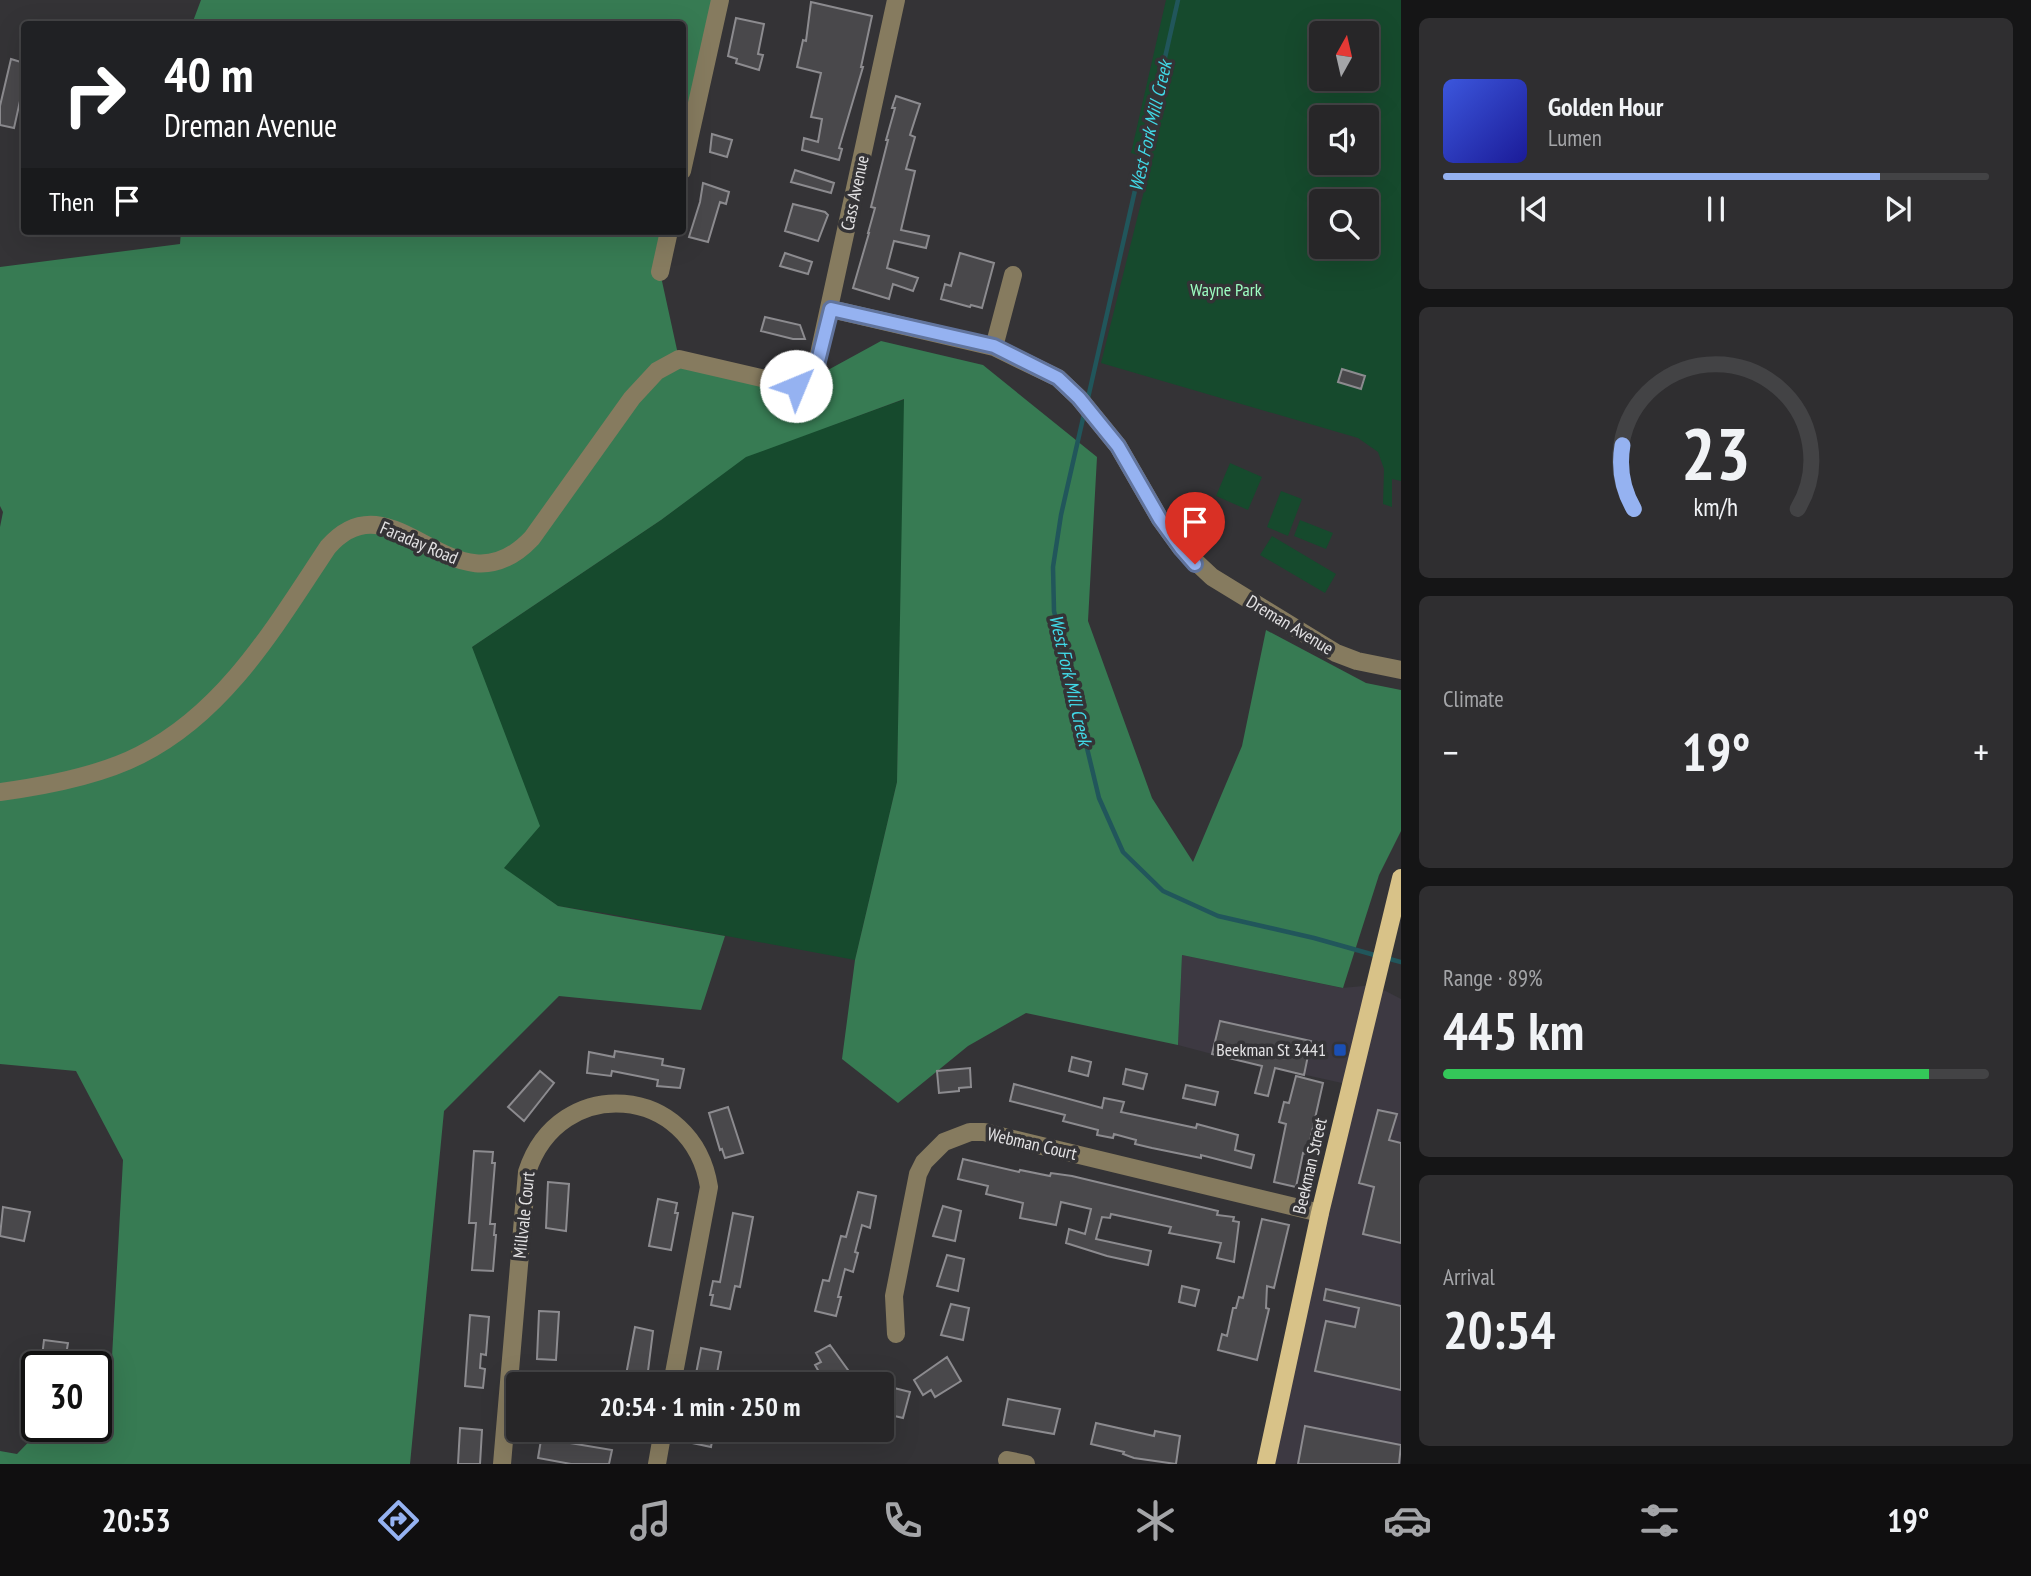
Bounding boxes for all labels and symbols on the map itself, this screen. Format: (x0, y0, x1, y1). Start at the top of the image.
north arrow (1309, 21, 1379, 91)
water label: West Fork Mill Creek (1123, 56, 1177, 194)
street label: Cass Avenue (835, 153, 874, 233)
park label: Wayne Park (1190, 278, 1262, 301)
position arrow (759, 349, 833, 423)
pin (1165, 492, 1225, 564)
street label: Faraday Road (377, 516, 462, 569)
street label: Dreman Avenue (1243, 590, 1338, 660)
water label: West Fork Mill Creek (1044, 612, 1098, 750)
place label: Beekman St 3441 (1216, 1038, 1326, 1061)
marker: Beekman St 3441 (1332, 1042, 1348, 1058)
street label: Beekman Street (1287, 1115, 1332, 1216)
street label: Webman Court (985, 1122, 1079, 1165)
street label: Millvale Court (508, 1170, 539, 1259)
speed limit sign: 30 (21, 1351, 112, 1442)

